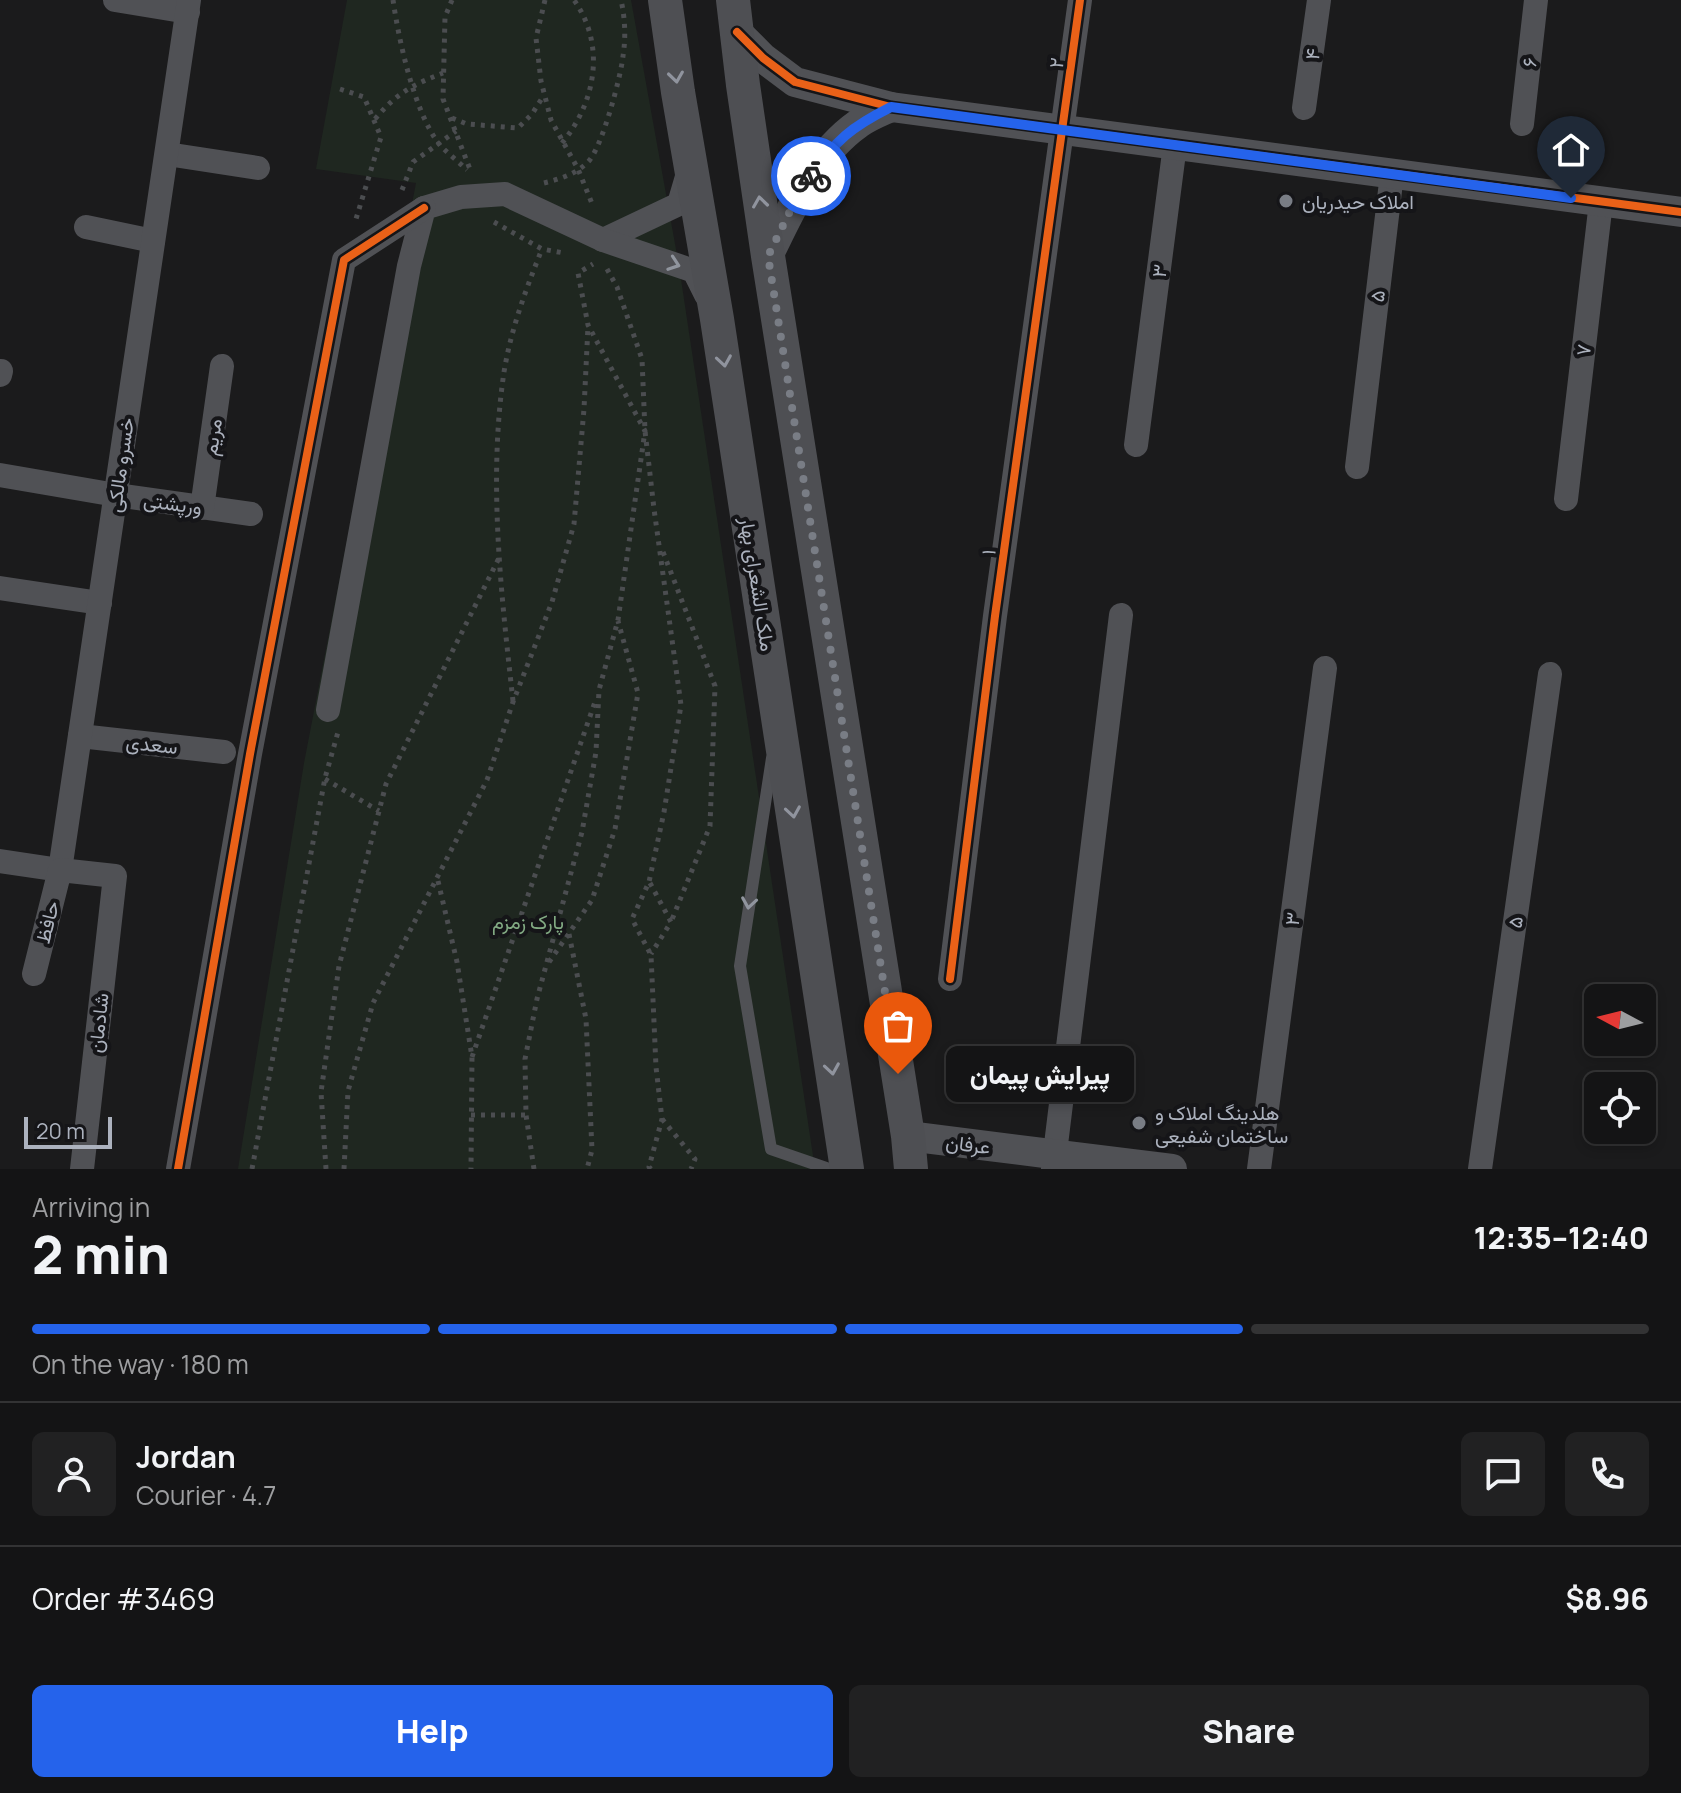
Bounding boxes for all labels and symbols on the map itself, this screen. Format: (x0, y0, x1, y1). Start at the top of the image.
street label: ۴ (1298, 46, 1326, 62)
street label: ۲ (1042, 56, 1070, 70)
street label: ۶ (1515, 56, 1543, 68)
one-way arrow (667, 70, 684, 84)
pin (1537, 116, 1605, 198)
courier (771, 136, 851, 216)
place label: املاک حیدریان (1302, 188, 1414, 215)
marker: املاک حیدریان (1277, 192, 1295, 210)
one-way arrow (752, 195, 769, 209)
one-way arrow (666, 255, 680, 271)
street label: ۳ (1145, 263, 1173, 279)
street label: ۵ (1363, 289, 1391, 303)
street label: ۷ (1569, 343, 1597, 357)
one-way arrow (715, 354, 732, 368)
street label: خسرو مالکی (100, 416, 140, 514)
street label: مریم (196, 417, 228, 457)
street label: ورپشتی (142, 486, 204, 521)
street label: ملک الشعرای بهار (734, 514, 782, 653)
street label: ۱ (974, 547, 1002, 557)
street label: سعدی (125, 728, 179, 760)
one-way arrow (784, 805, 801, 819)
one-way arrow (742, 897, 759, 910)
street label: حافظ (29, 898, 65, 946)
park label: پارک زمزم (492, 908, 564, 936)
street label: ۳ (1278, 911, 1306, 927)
street label: ۵ (1501, 914, 1529, 930)
north arrow (1584, 984, 1656, 1056)
street label: شادمان (81, 992, 115, 1054)
pin (864, 992, 932, 1074)
callout: پیرایش پیمان (946, 1046, 1134, 1102)
one-way arrow (823, 1062, 840, 1076)
place label: هلدینگ املاک و ساختمان شفیعی (1155, 1099, 1288, 1149)
scale bar (24, 1113, 112, 1149)
marker: هلدینگ املاک و ساختمان شفیعی (1130, 1114, 1148, 1132)
street label: عرفان (944, 1128, 992, 1160)

